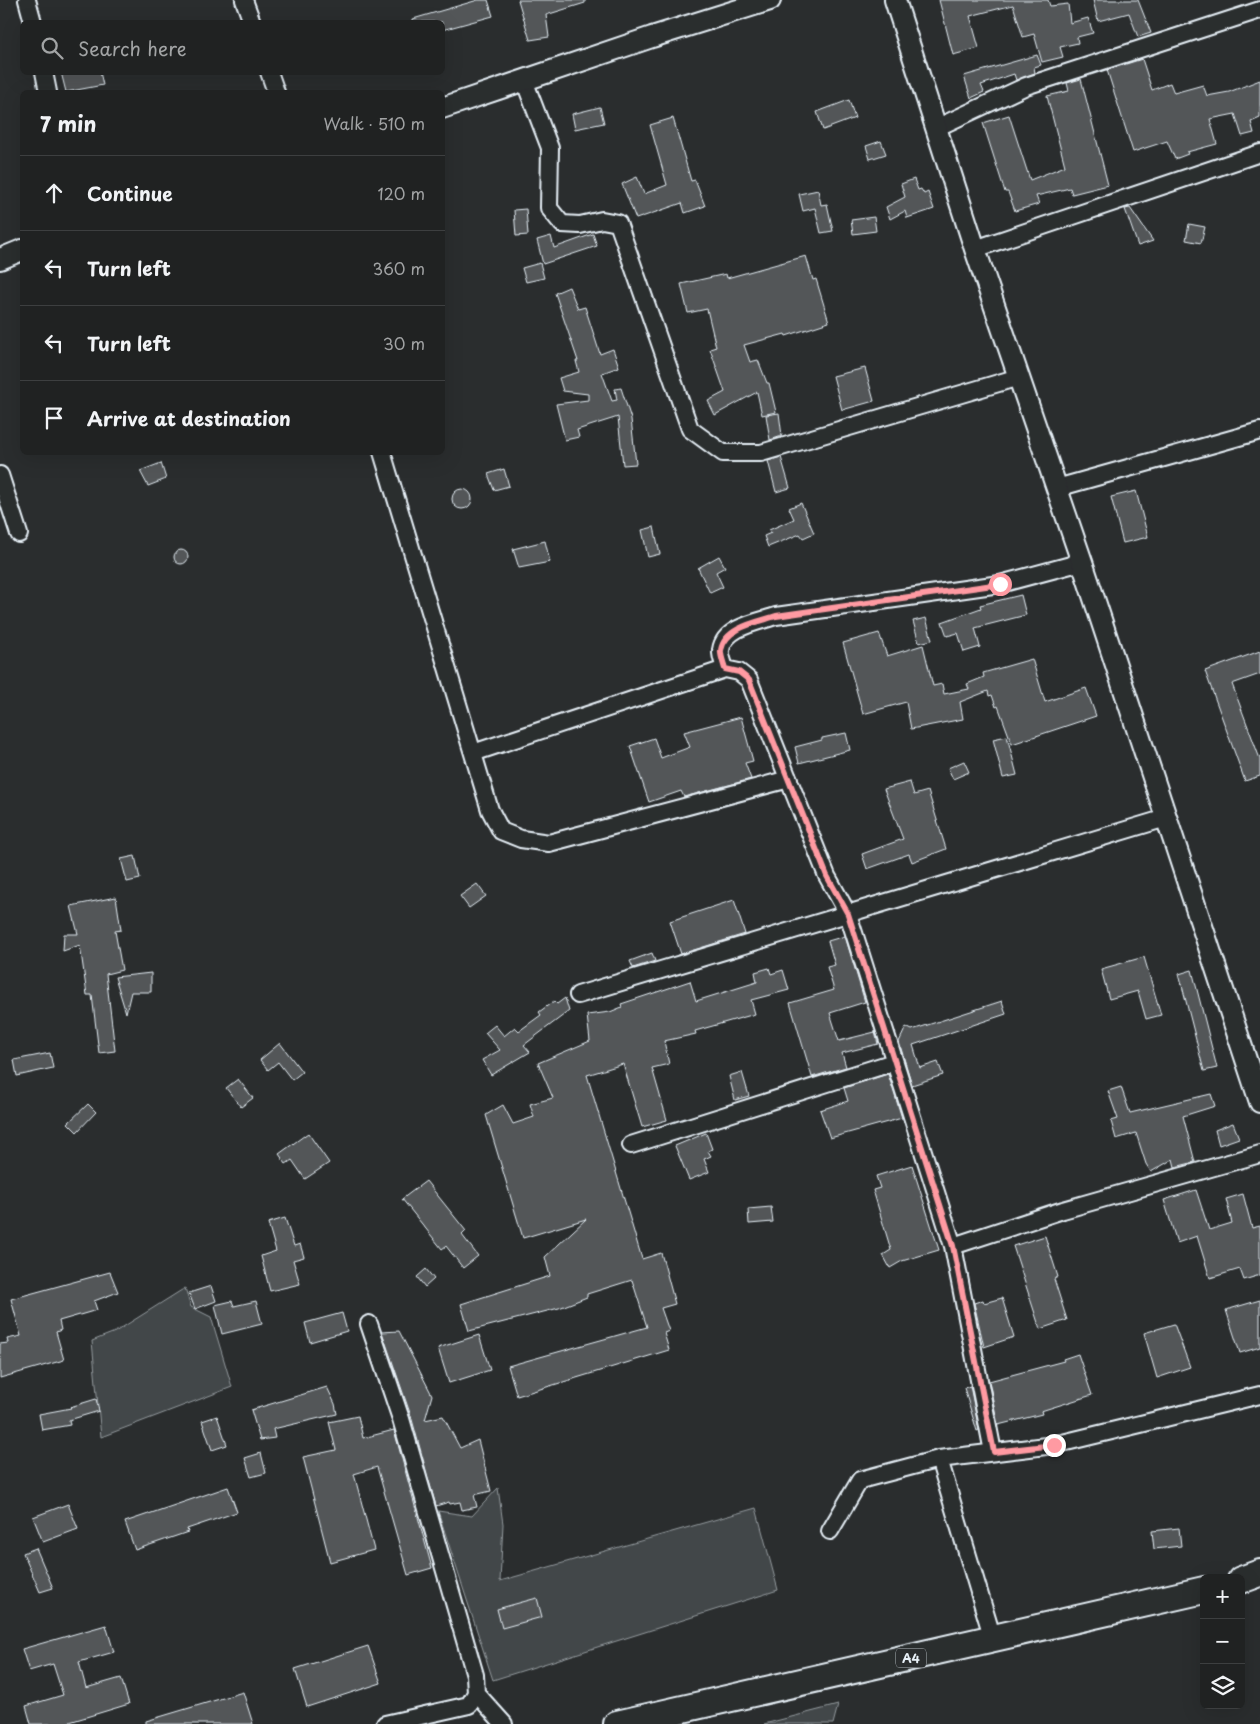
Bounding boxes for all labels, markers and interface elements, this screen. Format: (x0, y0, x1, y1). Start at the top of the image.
search box (20, 20, 445, 75)
icon: search (38, 34, 66, 62)
text: Search here (78, 34, 187, 62)
text: 7 min (40, 107, 96, 139)
text: Walk · 510 m (323, 111, 425, 135)
icon: ahead (40, 179, 68, 207)
text: Continue (87, 179, 173, 207)
text: 120 m (378, 181, 425, 205)
icon: left (40, 254, 68, 282)
text: Turn left (87, 254, 171, 282)
text: 360 m (373, 256, 425, 280)
icon: left (40, 329, 68, 357)
text: Turn left (87, 329, 171, 357)
text: 30 m (383, 331, 425, 355)
icon: arrive (40, 404, 68, 432)
text: Arrive at destination (87, 404, 291, 432)
route start (989, 573, 1012, 596)
route end (1043, 1434, 1066, 1457)
map controls (1200, 1574, 1245, 1709)
button: + (1200, 1574, 1245, 1619)
button: − (1200, 1619, 1245, 1664)
road number: A4 (896, 1649, 926, 1668)
button: layers (1200, 1664, 1245, 1709)

